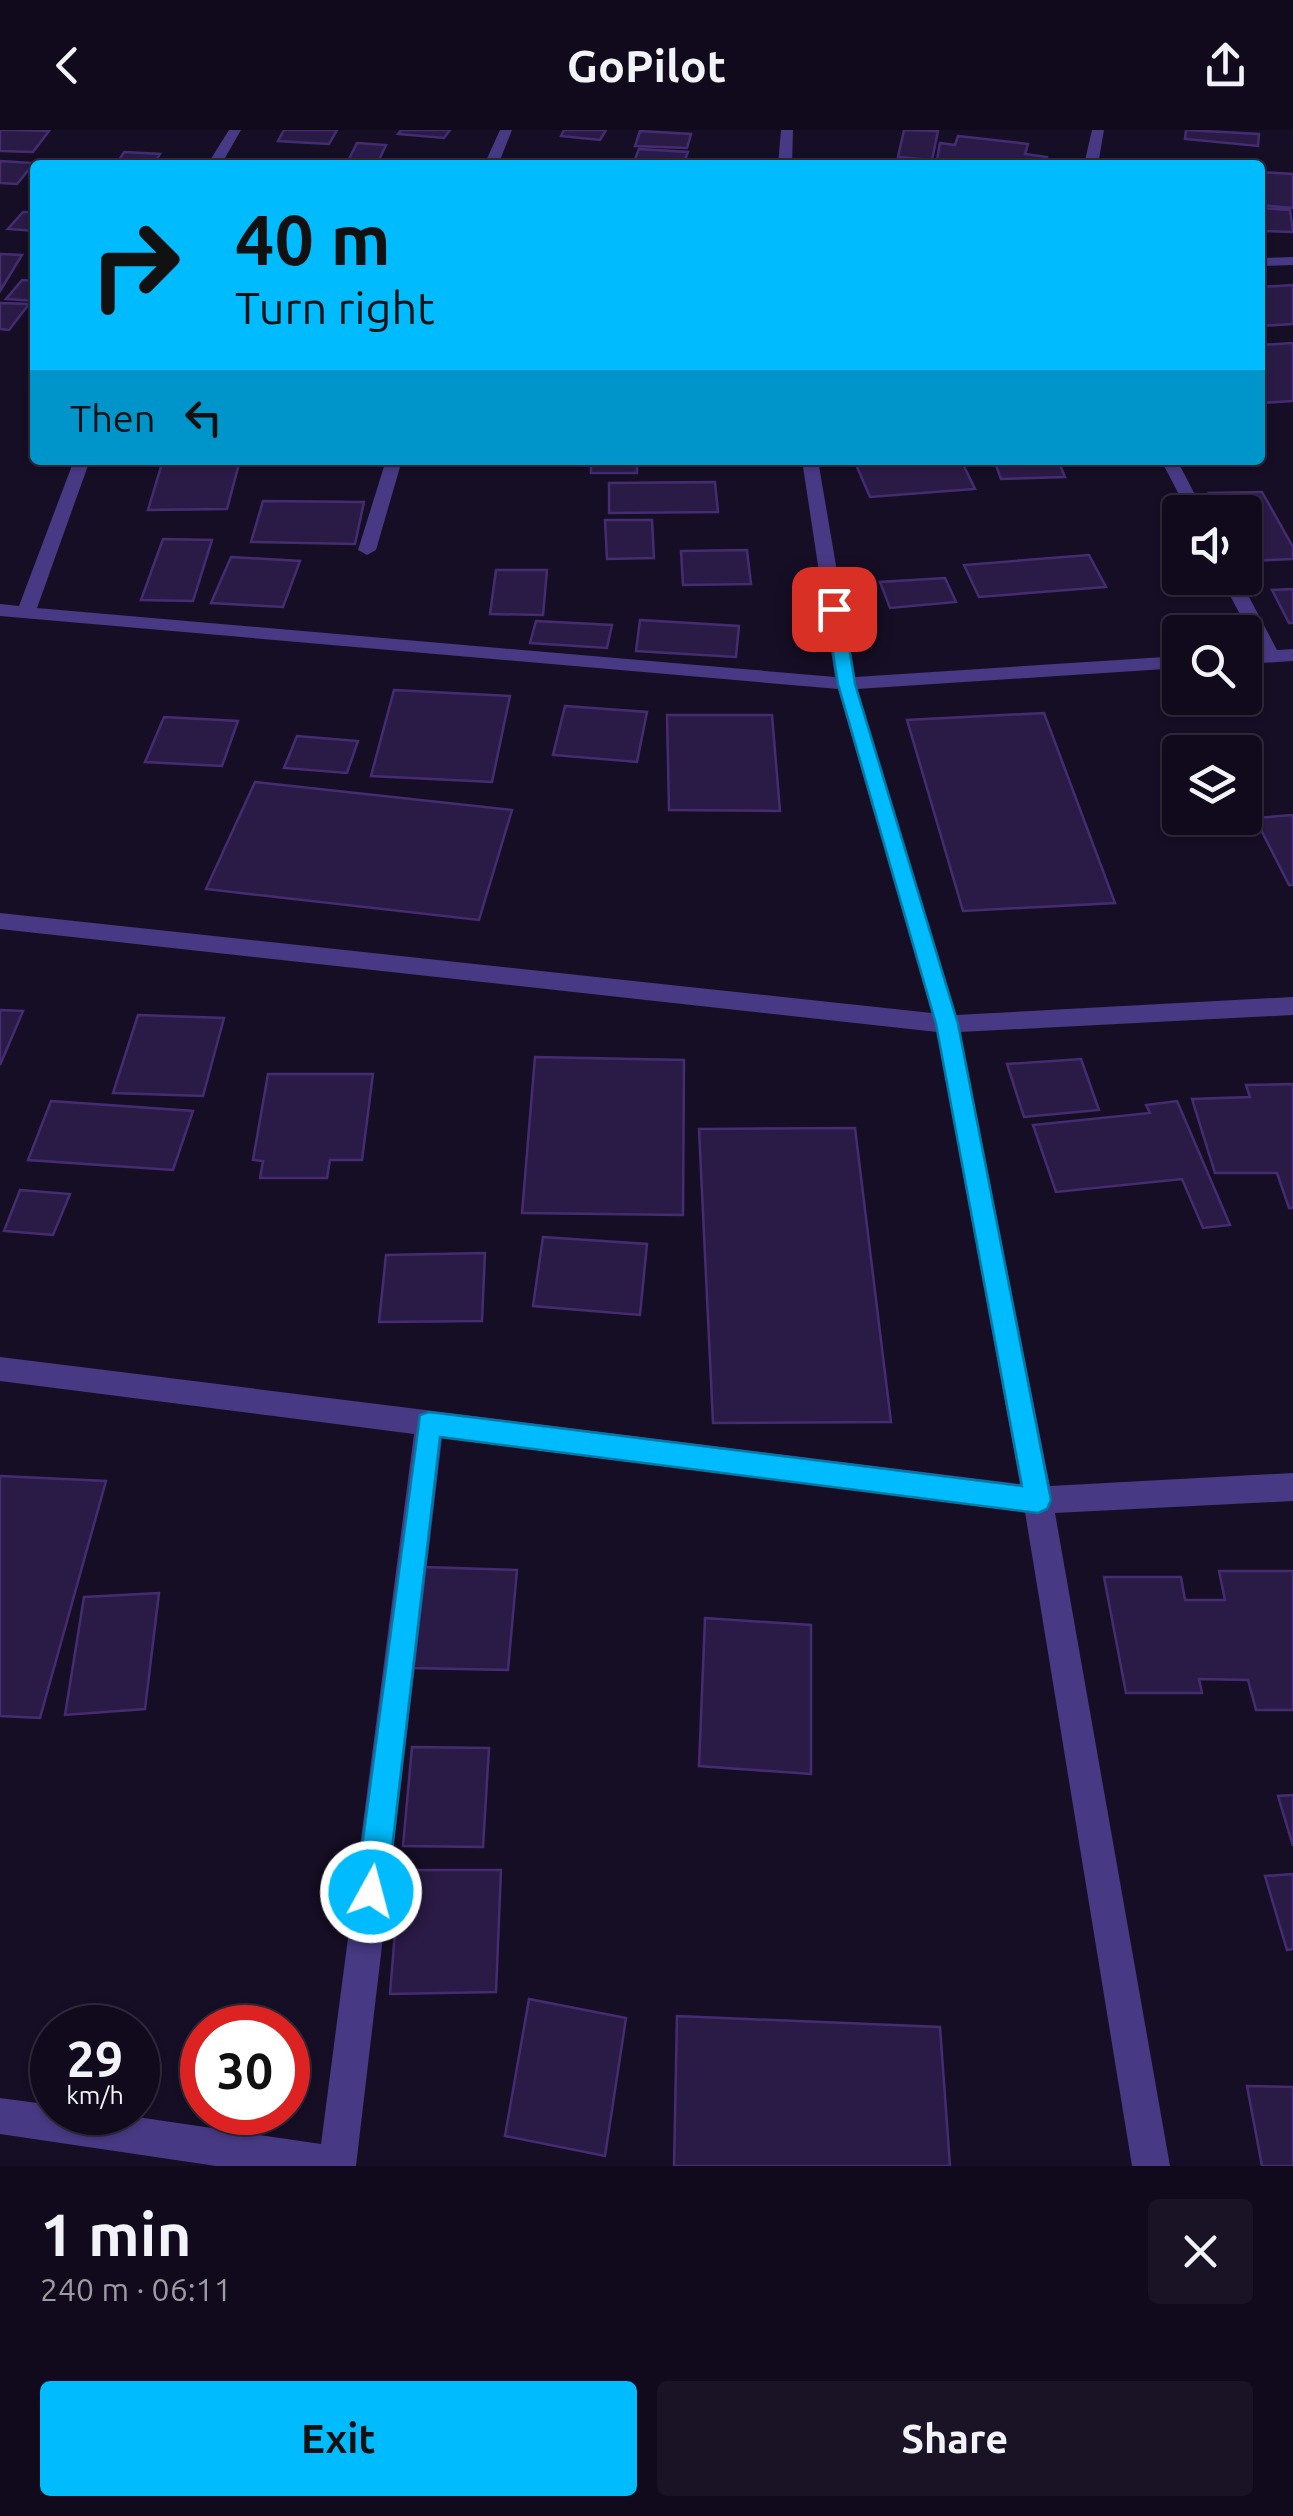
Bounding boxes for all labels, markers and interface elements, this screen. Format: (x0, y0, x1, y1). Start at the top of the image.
icon: back (40, 38, 95, 93)
icon: share (1198, 38, 1253, 93)
text: GoPilot (567, 40, 726, 91)
icon: right (70, 200, 200, 330)
text: 40 m (235, 200, 391, 278)
text: Turn right (235, 282, 435, 333)
icon: left (176, 390, 231, 445)
text: Then (70, 397, 156, 439)
map controls (1162, 495, 1262, 835)
button: sound (1162, 495, 1262, 595)
pin (792, 567, 877, 652)
icon: arrive (807, 582, 862, 637)
button: search (1162, 615, 1262, 715)
button: layers (1162, 735, 1262, 835)
position arrow (319, 1840, 423, 1944)
speed limit sign: 30 (180, 2005, 310, 2135)
text: 29 (67, 2030, 123, 2086)
text: km/h (66, 2081, 124, 2109)
button: close (1148, 2199, 1253, 2304)
text: 1 min (40, 2200, 192, 2267)
text: 240 m · 06:11 (40, 2271, 232, 2307)
button: Exit (40, 2381, 637, 2496)
button: Share (657, 2381, 1253, 2496)

